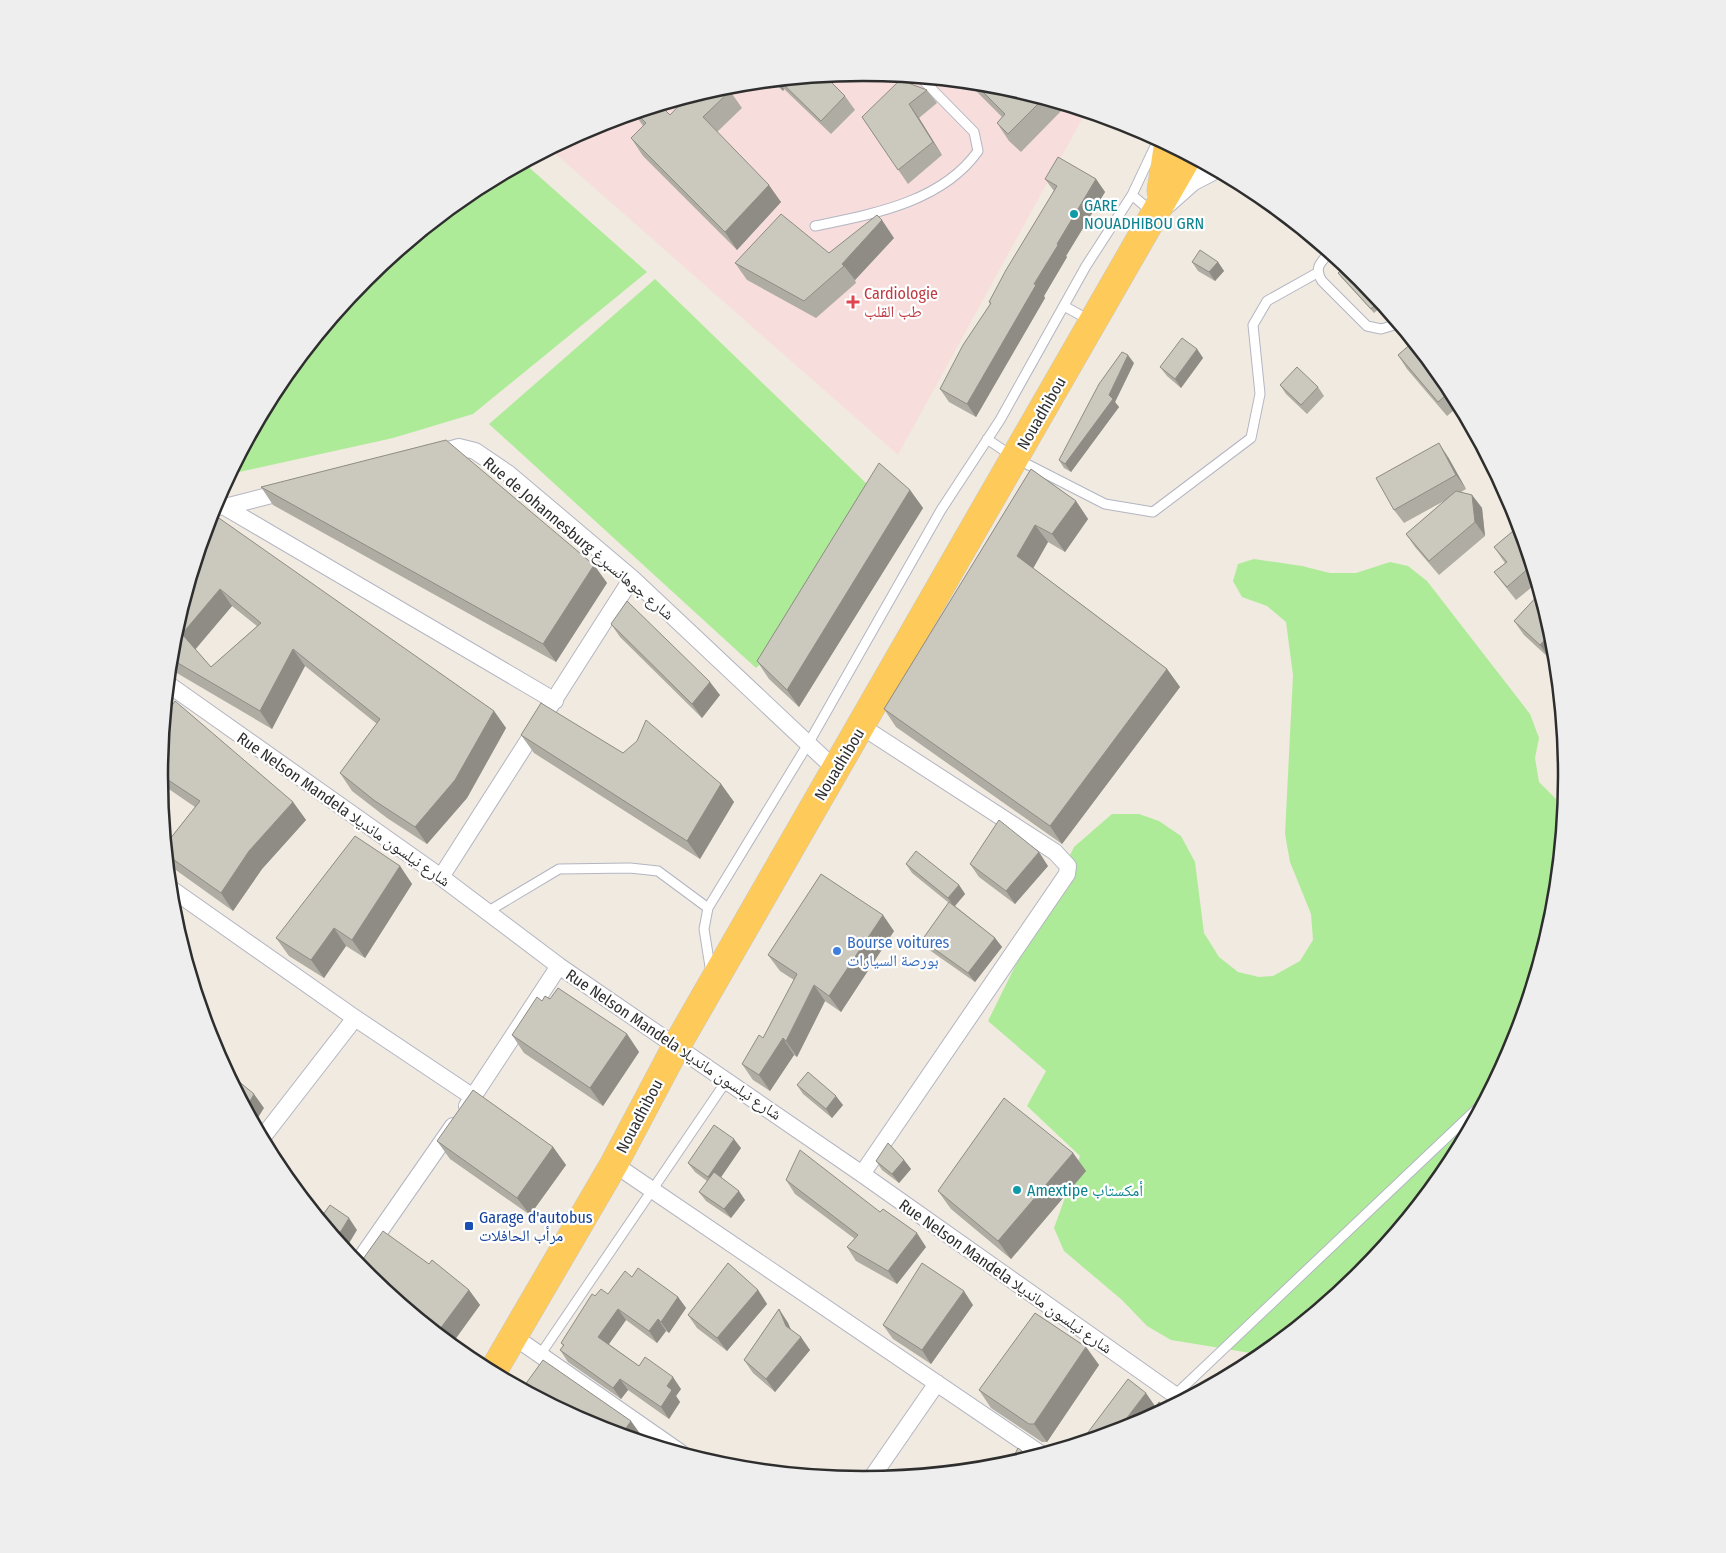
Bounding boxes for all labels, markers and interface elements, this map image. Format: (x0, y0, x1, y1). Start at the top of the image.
place label: GARE NOUADHIBOU GRN (1084, 196, 1204, 233)
marker: GARE NOUADHIBOU GRN (1068, 208, 1080, 220)
place label: Cardiologie طب القلب (864, 284, 938, 321)
marker: Cardiologie طب القلب (846, 295, 860, 309)
street label: Nouadhibou (1013, 374, 1070, 453)
street label: Rue de Johannesburg شارع جوهانسبرغ (479, 453, 678, 625)
street label: Nouadhibou (811, 725, 868, 804)
street label: Rue Nelson Mandela شارع نيلسون مانديلا (233, 728, 454, 891)
place label: Bourse voitures بورصة السيارات (847, 933, 950, 970)
marker: Bourse voitures بورصة السيارات (831, 945, 843, 957)
street label: Rue Nelson Mandela شارع نيلسون مانديلا (562, 965, 785, 1125)
street label: Nouadhibou (612, 1076, 667, 1156)
place label: Amextipe أمكستاب (1027, 1181, 1143, 1200)
marker: Amextipe أمكستاب (1011, 1184, 1023, 1196)
street label: Rue Nelson Mandela شارع نيلسون مانديلا (895, 1195, 1116, 1358)
place label: Garage d'autobus مرأب الحافلات (479, 1208, 593, 1245)
marker: Garage d'autobus مرأب الحافلات (463, 1220, 475, 1232)

